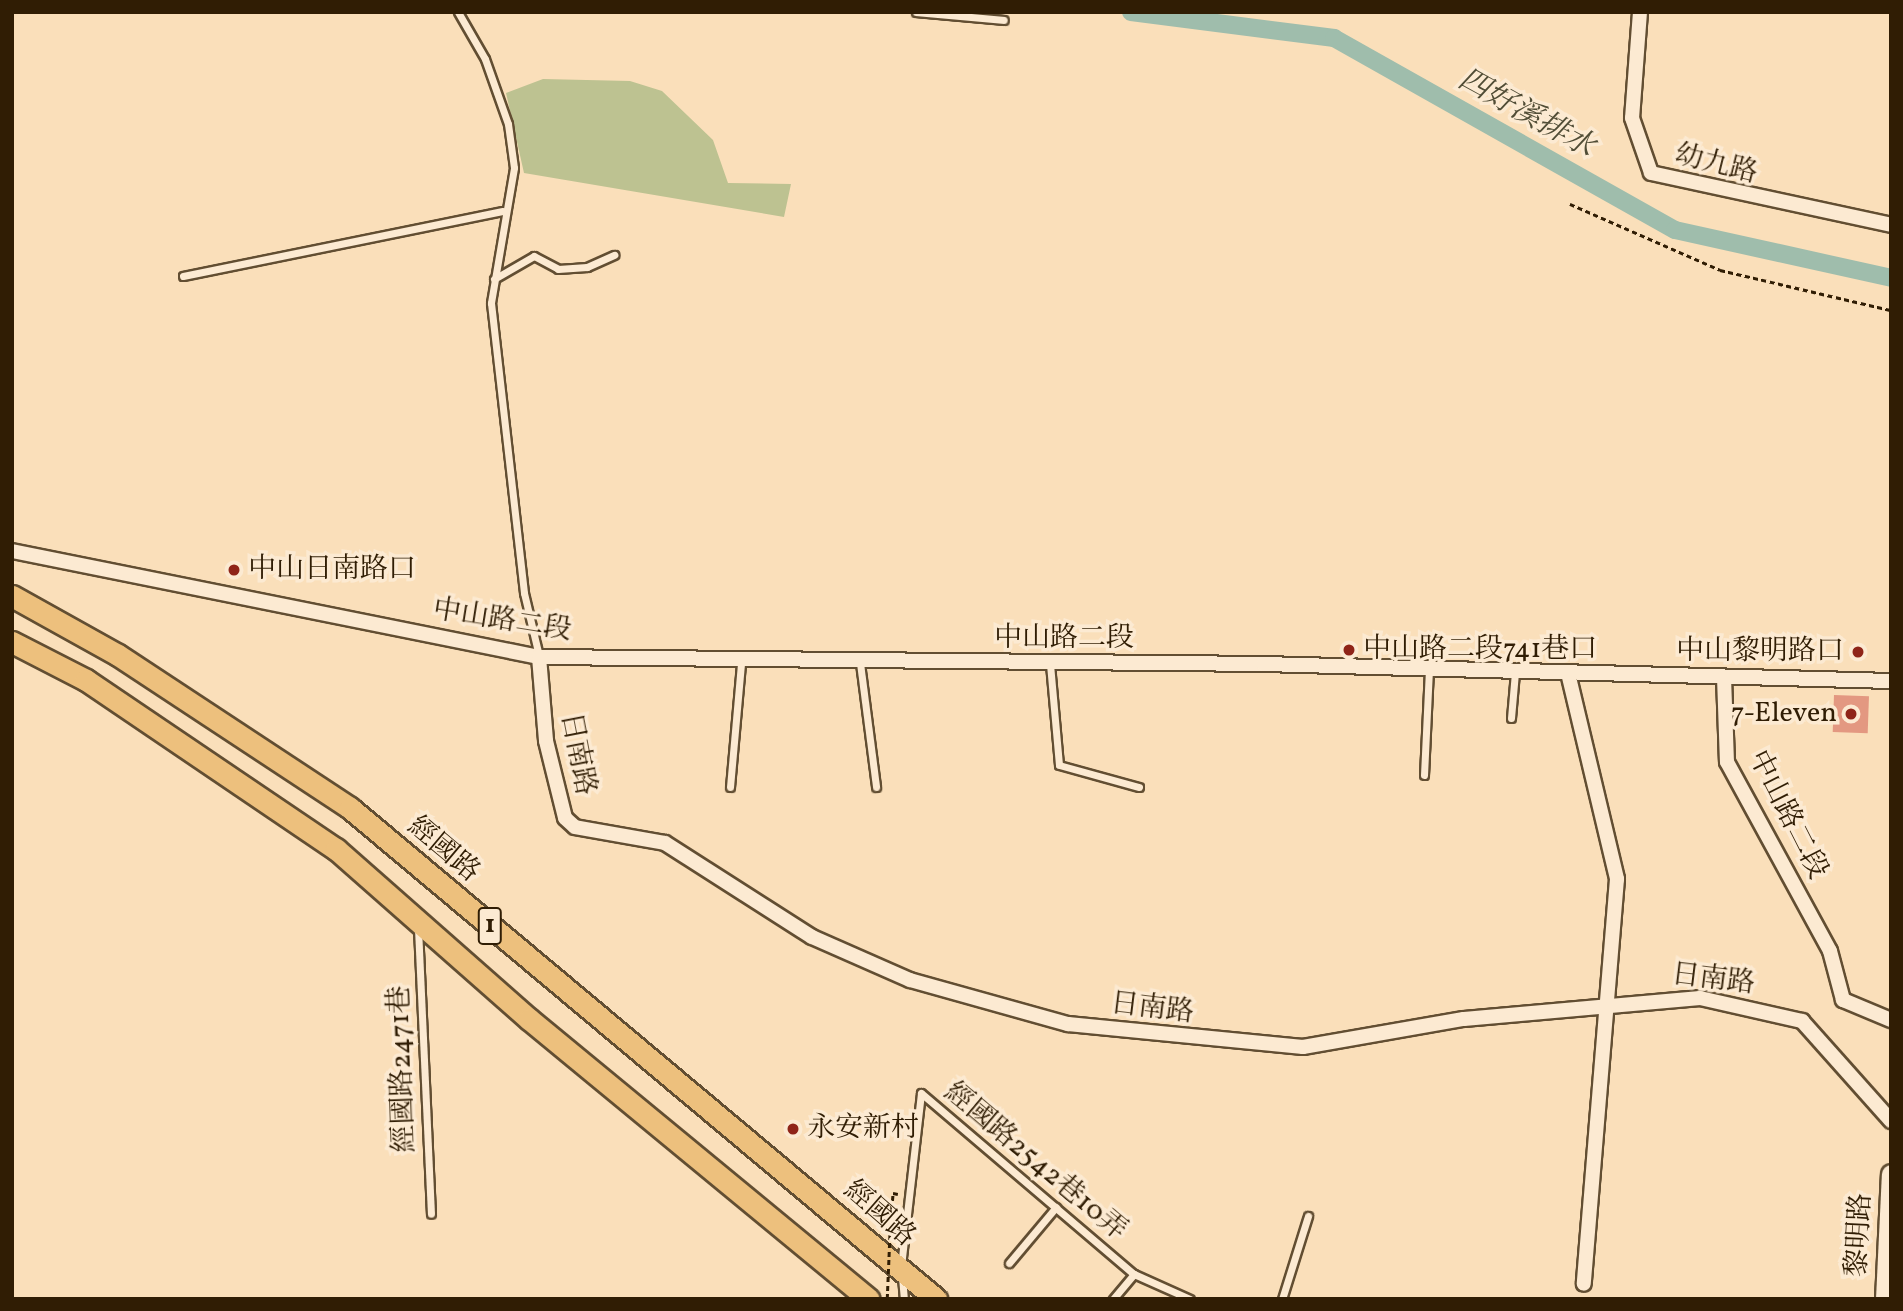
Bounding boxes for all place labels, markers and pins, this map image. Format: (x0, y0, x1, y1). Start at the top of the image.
place label: 中山日南路口 (248, 553, 416, 587)
marker: 中山日南路口 (226, 562, 242, 578)
place label: 中山路二段741巷口 (1363, 633, 1597, 667)
place label: 中山黎明路口 (1676, 635, 1844, 669)
marker: 中山路二段741巷口 (1341, 642, 1357, 658)
marker: 中山黎明路口 (1850, 644, 1866, 660)
place label: 7-Eleven (1731, 697, 1837, 731)
marker: 7-Eleven (1843, 706, 1859, 722)
place label: 永安新村 (807, 1112, 919, 1146)
marker: 永安新村 (785, 1121, 801, 1137)

